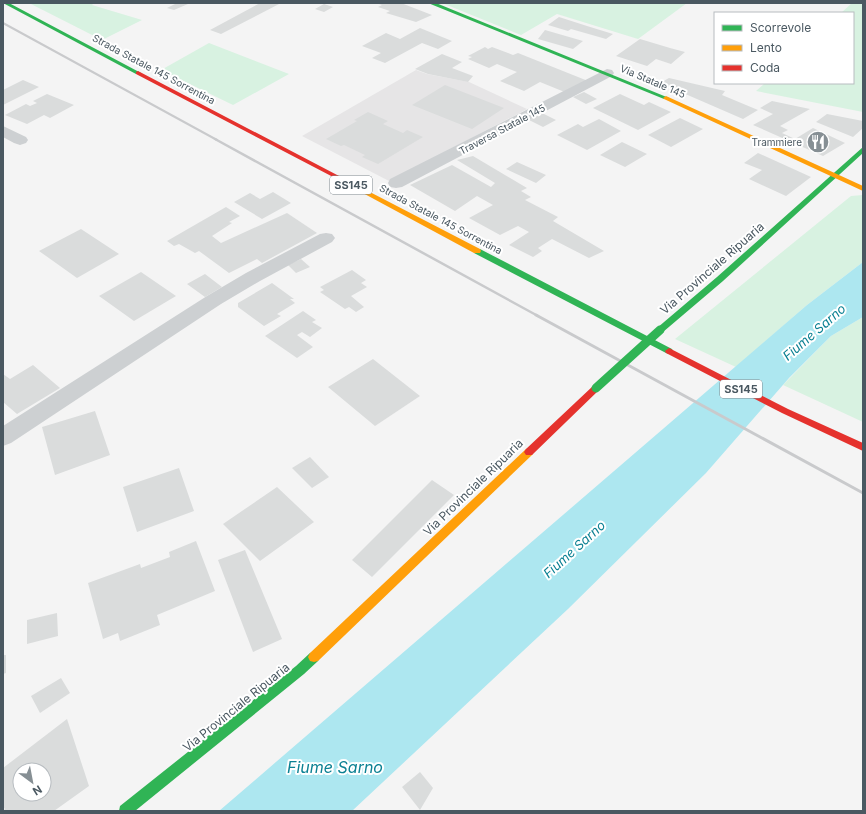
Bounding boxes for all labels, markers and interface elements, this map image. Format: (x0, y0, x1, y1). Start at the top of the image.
legend (714, 12, 854, 84)
text: Scorrevole (750, 20, 811, 35)
street label: Strada Statale 145 Sorrentina (91, 31, 217, 107)
text: Lento (750, 40, 782, 55)
text: Coda (750, 60, 780, 75)
street label: Via Statale 145 (619, 62, 687, 100)
street label: Traversa Statale 145 (457, 101, 547, 157)
restaurant icon: Trammiere (805, 129, 831, 155)
place label: Trammiere (752, 136, 802, 148)
road number: SS145 (330, 176, 372, 194)
street label: Strada Statale 145 Sorrentina (378, 181, 504, 257)
street label: Via Provinciale Ripuaria (657, 219, 767, 317)
water label: Fiume Sarno (779, 300, 849, 364)
road number: SS145 (720, 380, 762, 398)
street label: Via Provinciale Ripuaria (420, 435, 526, 539)
water label: Fiume Sarno (540, 517, 608, 581)
street label: Via Provinciale Ripuaria (180, 659, 292, 755)
water label: Fiume Sarno (287, 757, 383, 777)
north arrow (12, 762, 52, 802)
text: N (30, 782, 45, 799)

